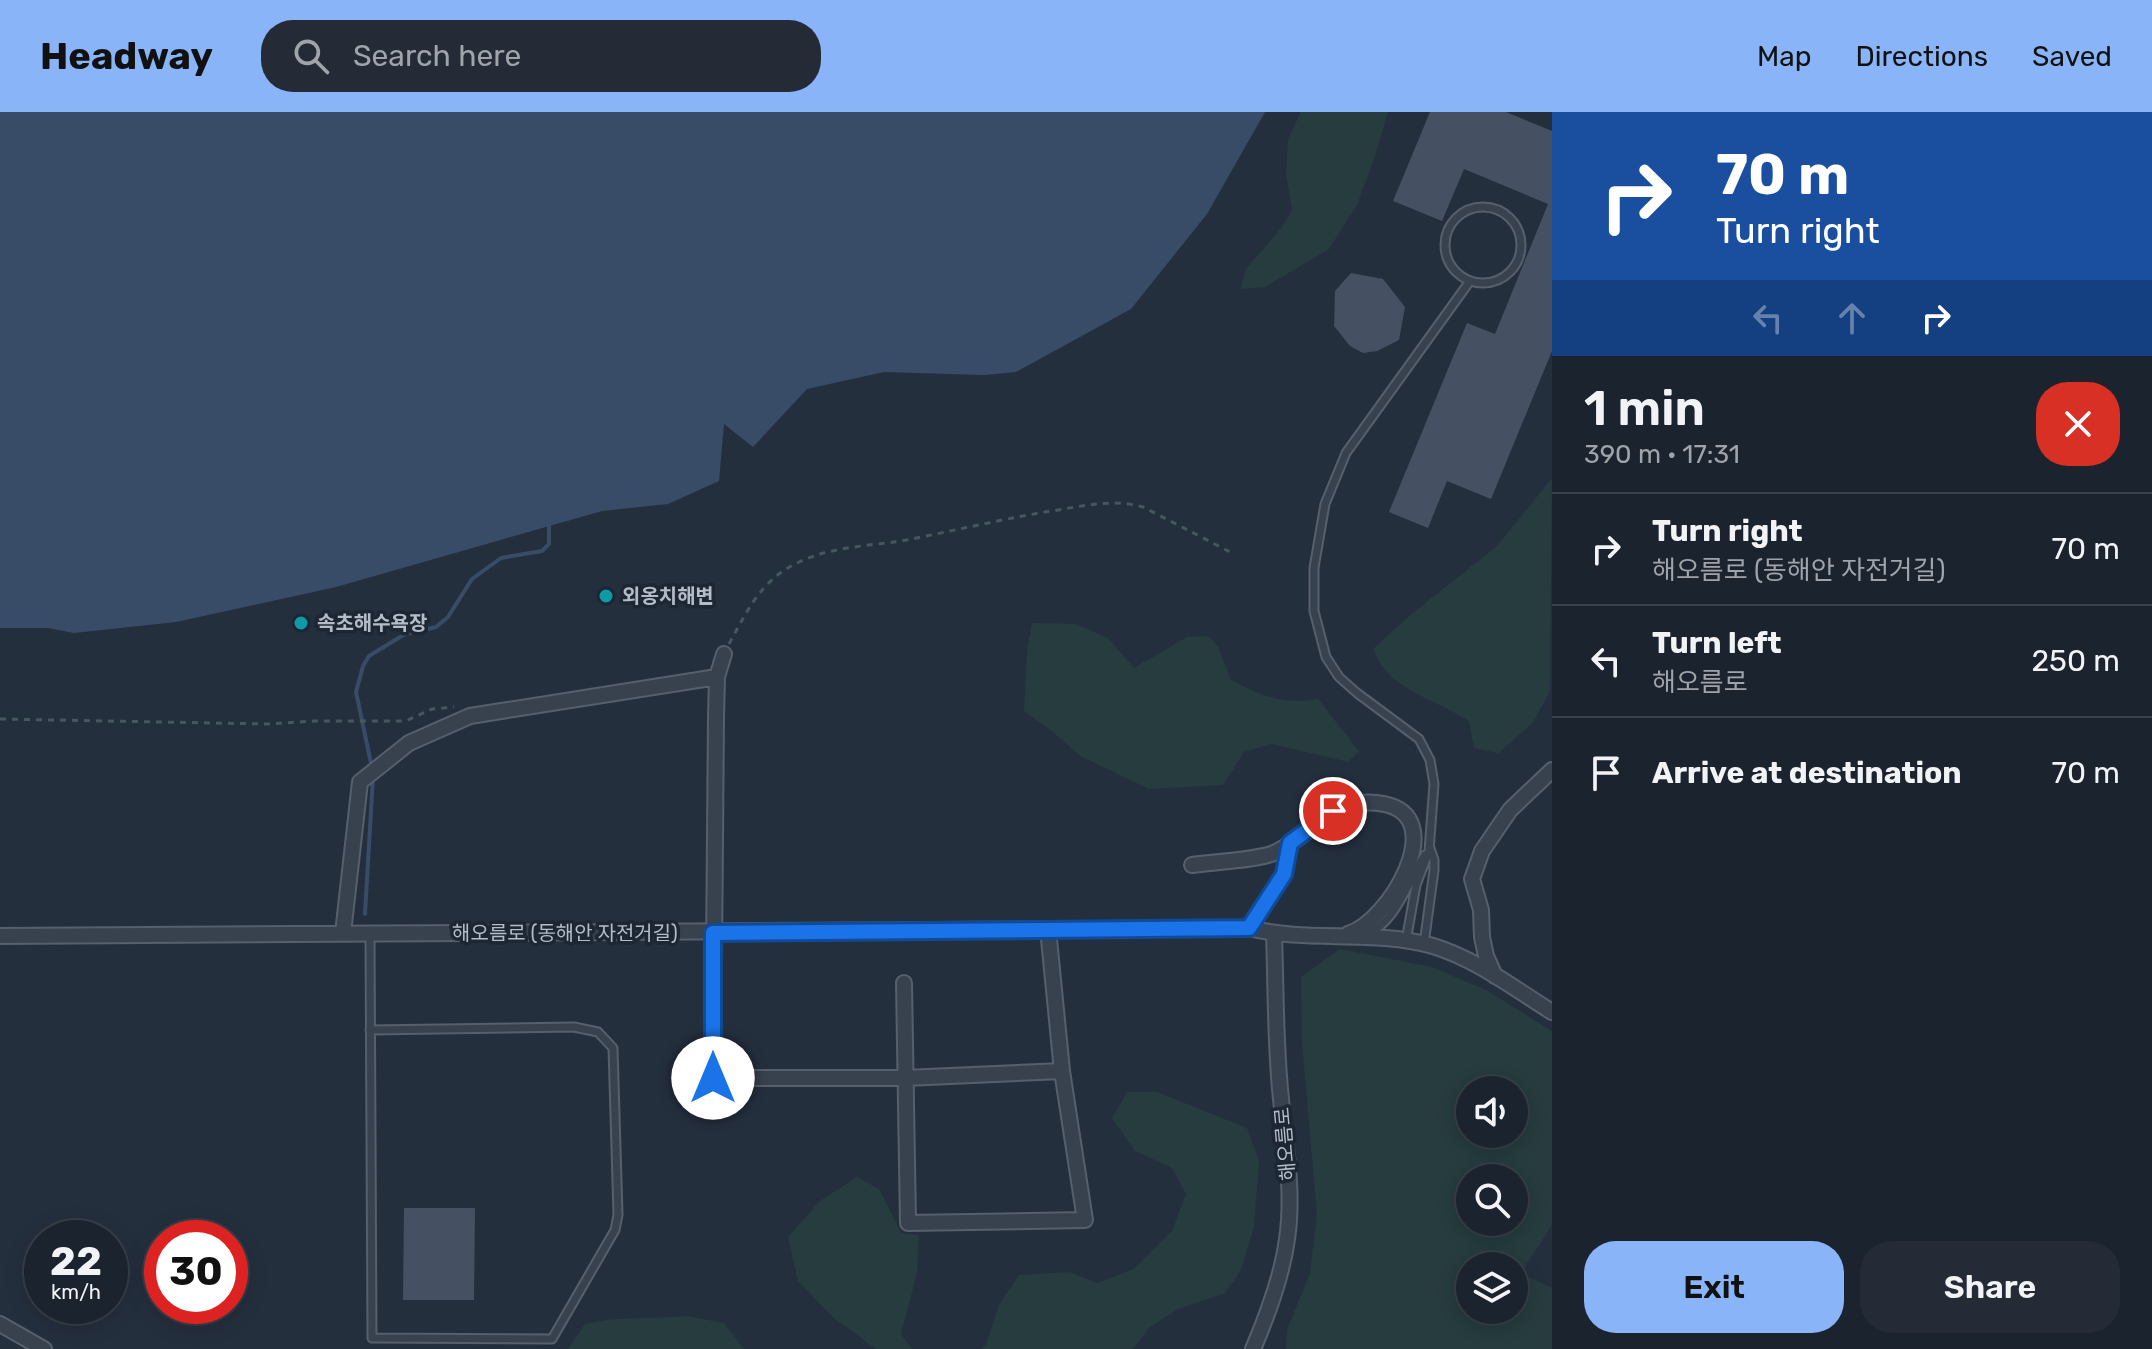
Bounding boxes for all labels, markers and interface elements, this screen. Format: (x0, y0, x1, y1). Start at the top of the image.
search box (261, 20, 821, 92)
text: Headway (40, 33, 213, 79)
icon: search (289, 34, 333, 78)
text: Search here (353, 38, 521, 74)
text: Map (1757, 40, 1811, 73)
text: Directions (1855, 40, 1988, 73)
text: Saved (2032, 40, 2112, 73)
text: 70 m (1716, 142, 1849, 208)
icon: right (1584, 144, 1688, 248)
text: Turn right (1716, 209, 1880, 252)
icon: left (1746, 296, 1790, 340)
icon: ahead (1830, 296, 1874, 340)
icon: right (1914, 296, 1958, 340)
text: 1 min (1584, 380, 1705, 437)
button: close (2036, 382, 2120, 466)
text: 390 m · 17:31 (1584, 439, 1740, 470)
text: Turn right (1652, 513, 1803, 549)
icon: right (1584, 527, 1628, 571)
text: 70 m (2052, 531, 2120, 567)
text: 해오름로 (동해안 자전거길) (1652, 555, 1946, 586)
place label: 외옹치해변 (622, 584, 714, 608)
marker: 외옹치해변 (597, 587, 615, 605)
place label: 속초해수욕장 (317, 611, 427, 635)
marker: 속초해수욕장 (292, 614, 310, 632)
text: Turn left (1652, 625, 1782, 661)
icon: left (1584, 639, 1628, 683)
text: 250 m (2032, 643, 2120, 679)
text: 해오름로 (1652, 667, 1748, 698)
icon: arrive (1584, 751, 1628, 795)
text: Arrive at destination (1652, 755, 1962, 791)
text: 70 m (2052, 755, 2120, 791)
pin (1299, 777, 1367, 845)
icon: arrive (1311, 789, 1355, 833)
street label: 해오름로 (동해안 자전거길) (452, 921, 678, 945)
position arrow (671, 1036, 755, 1120)
map controls (1456, 1076, 1528, 1324)
button: sound (1456, 1076, 1528, 1148)
street label: 해오름로 (1270, 1106, 1300, 1182)
button: search (1456, 1164, 1528, 1236)
speed limit sign: 30 (144, 1220, 248, 1324)
text: 22 (50, 1238, 102, 1285)
button: Exit (1584, 1241, 1844, 1333)
button: Share (1860, 1241, 2120, 1333)
button: layers (1456, 1252, 1528, 1324)
text: km/h (51, 1280, 101, 1304)

